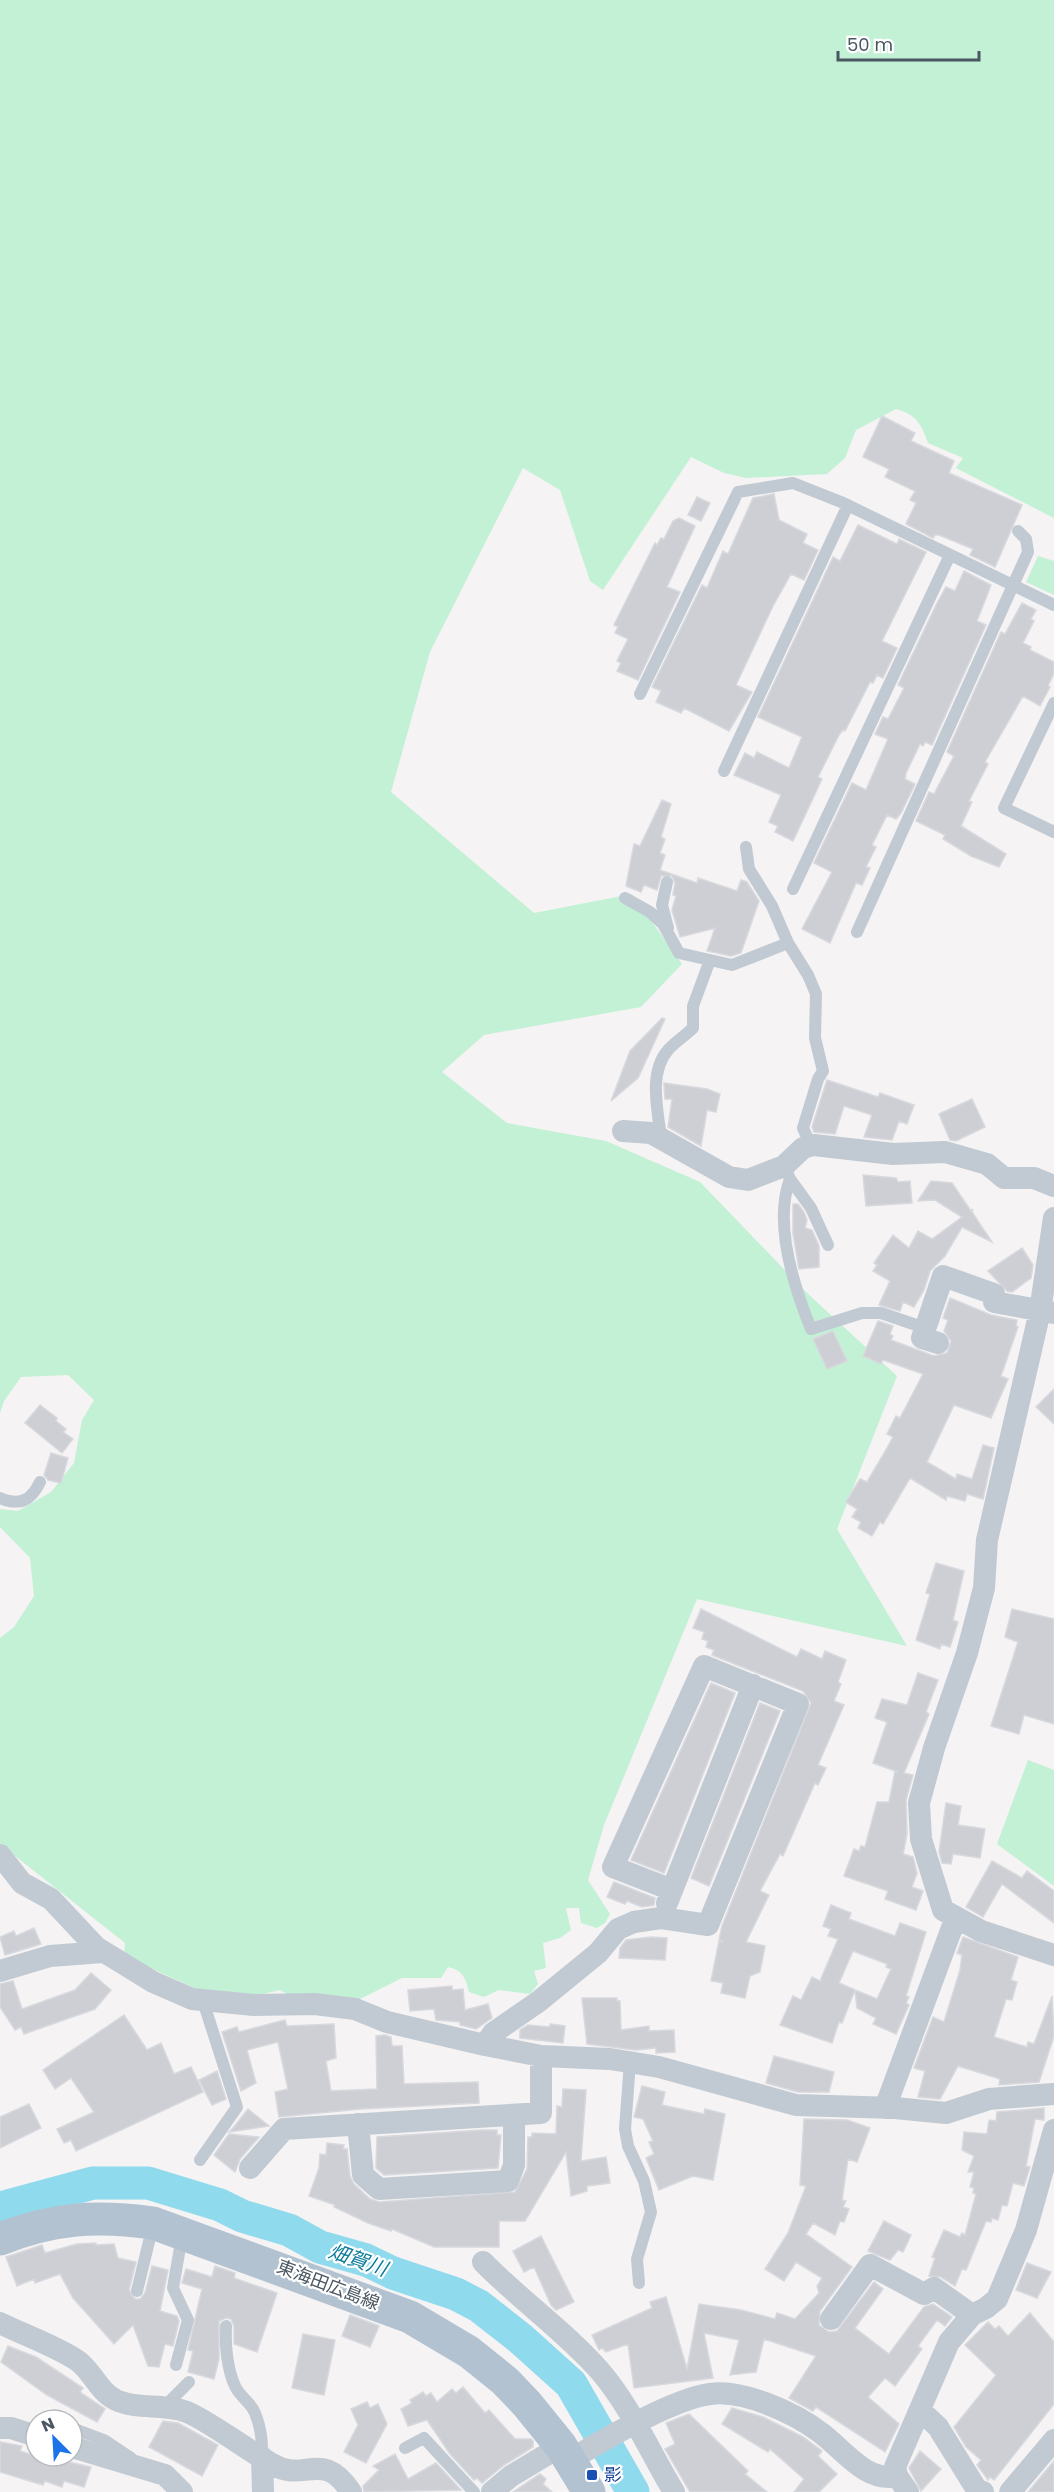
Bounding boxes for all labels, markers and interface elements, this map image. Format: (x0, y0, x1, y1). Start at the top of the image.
scale bar (838, 24, 979, 62)
text: 50 m (847, 32, 893, 57)
water label: 畑賀川 (325, 2237, 393, 2284)
street label: 東海田広島線 (273, 2254, 383, 2316)
north arrow (24, 2408, 84, 2468)
text: N (38, 2412, 58, 2438)
place label: 影 (604, 2462, 622, 2487)
marker: 影 (585, 2468, 599, 2482)

